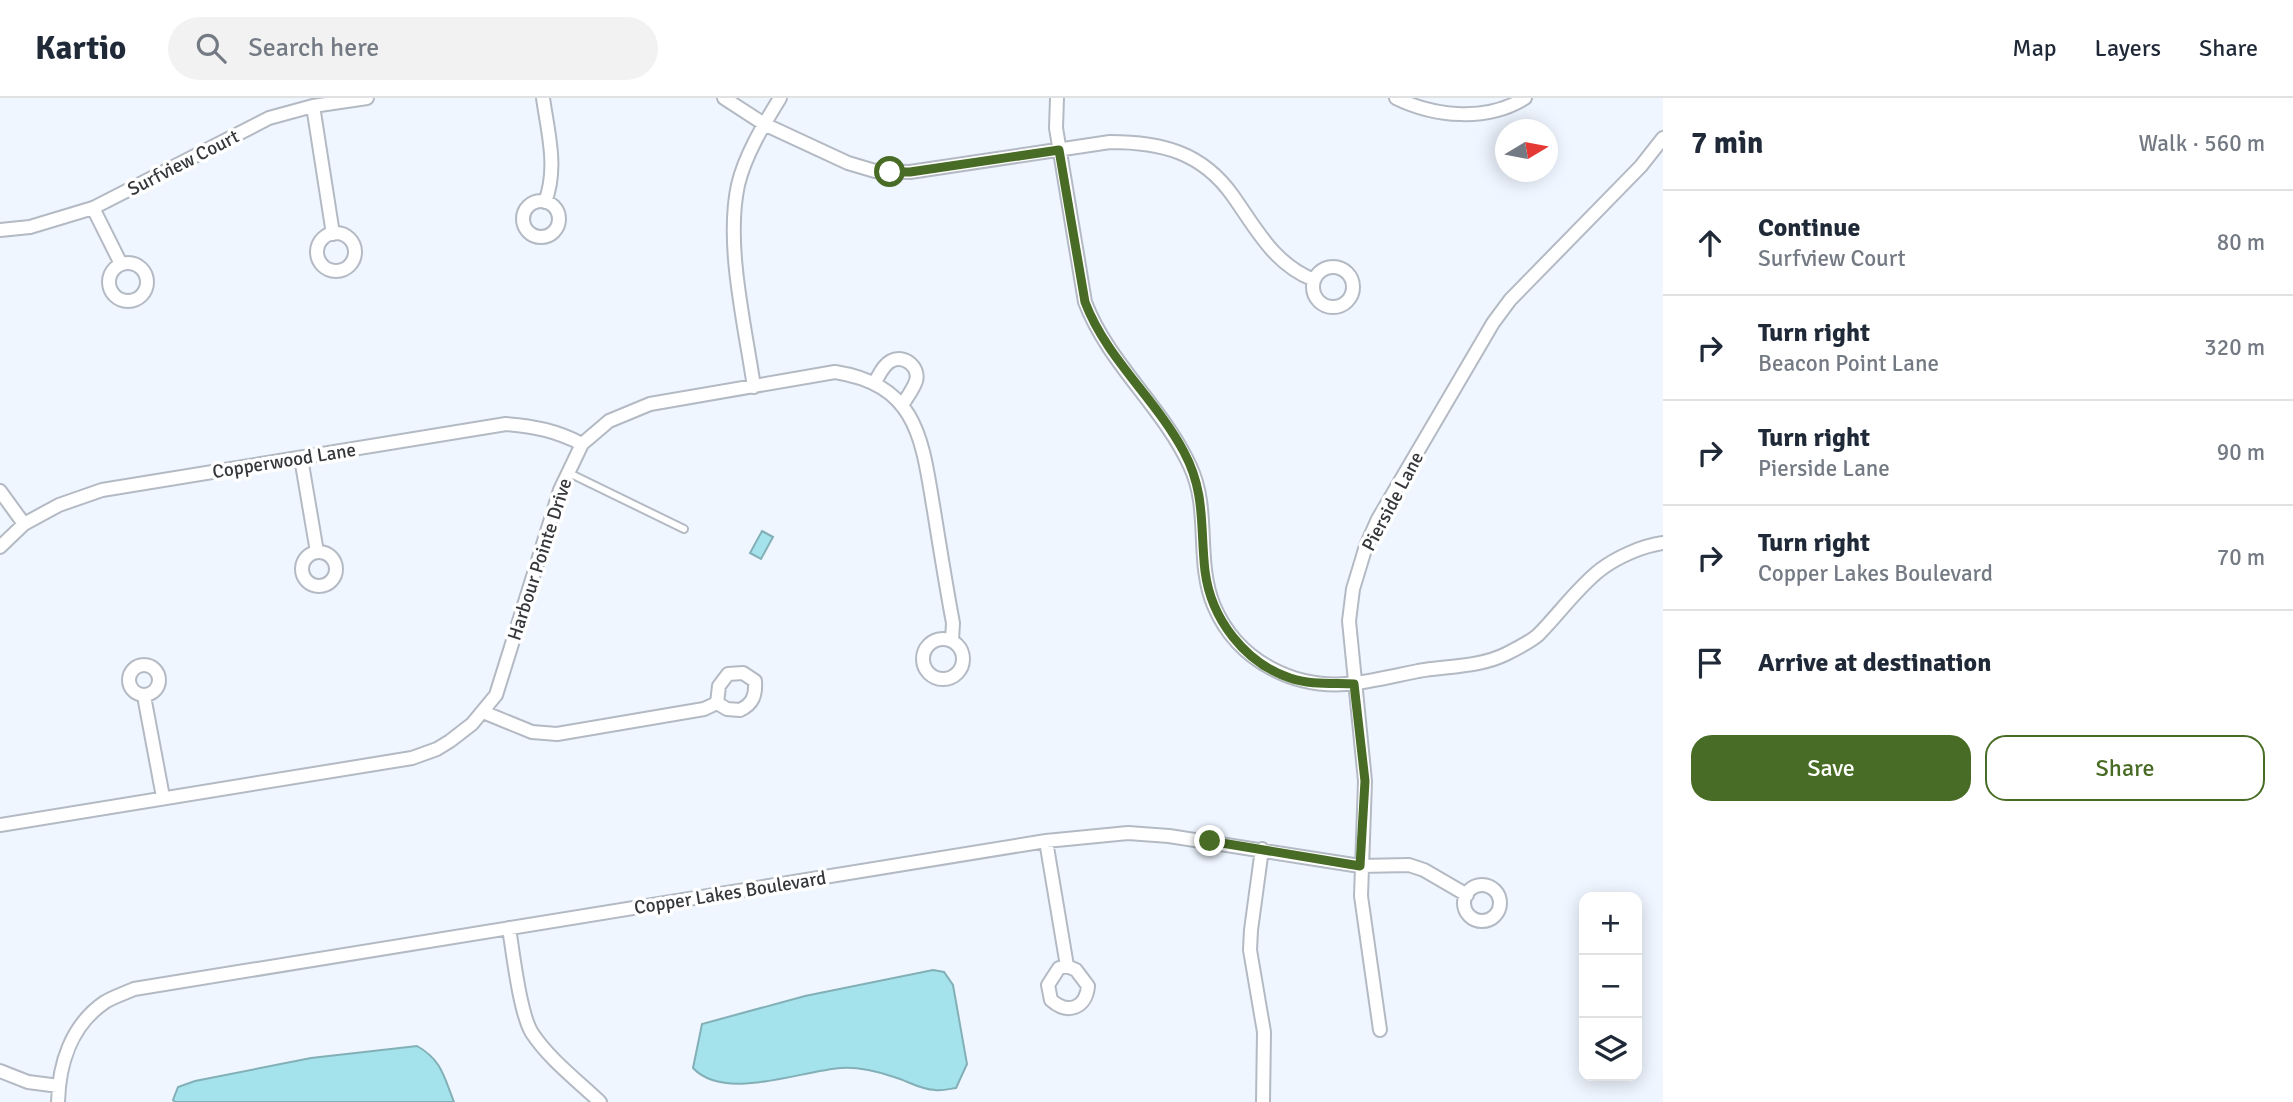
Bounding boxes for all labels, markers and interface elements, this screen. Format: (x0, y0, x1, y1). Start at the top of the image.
search box (168, 17, 658, 80)
text: Kartio (35, 28, 126, 69)
icon: search (192, 29, 230, 67)
text: Search here (248, 32, 379, 64)
text: Map (2012, 33, 2057, 63)
text: Layers (2095, 33, 2161, 63)
text: Share (2199, 33, 2258, 63)
north arrow (1495, 119, 1558, 182)
street label: Surfview Court (124, 124, 244, 201)
text: 7 min (1691, 125, 1763, 162)
text: Walk · 560 m (2139, 129, 2265, 158)
route start (874, 156, 905, 187)
text: Continue (1758, 212, 1860, 244)
icon: ahead (1691, 224, 1729, 262)
text: 80 m (2217, 228, 2265, 257)
text: Surfview Court (1758, 244, 1906, 273)
text: Turn right (1758, 317, 1870, 349)
icon: right (1691, 329, 1729, 367)
text: 320 m (2204, 333, 2265, 362)
text: Beacon Point Lane (1758, 349, 1939, 378)
text: Turn right (1758, 422, 1870, 454)
icon: right (1691, 434, 1729, 472)
street label: Copperwood Lane (211, 438, 358, 484)
text: 90 m (2217, 438, 2265, 467)
street label: Pierside Lane (1357, 448, 1429, 555)
text: Pierside Lane (1758, 454, 1890, 483)
street label: Harbour Pointe Drive (502, 475, 578, 643)
text: Turn right (1758, 527, 1870, 559)
icon: right (1691, 539, 1729, 577)
text: 70 m (2217, 543, 2265, 572)
text: Copper Lakes Boulevard (1758, 559, 1993, 588)
icon: arrive (1691, 644, 1729, 682)
text: Arrive at destination (1758, 647, 1991, 679)
button: Save (1691, 735, 1971, 801)
button: Share (1985, 735, 2265, 801)
route end (1194, 825, 1225, 856)
street label: Copper Lakes Boulevard (632, 866, 828, 920)
map controls (1579, 892, 1642, 1081)
button: + (1579, 892, 1642, 955)
button: − (1579, 955, 1642, 1018)
button: layers (1579, 1018, 1642, 1081)

